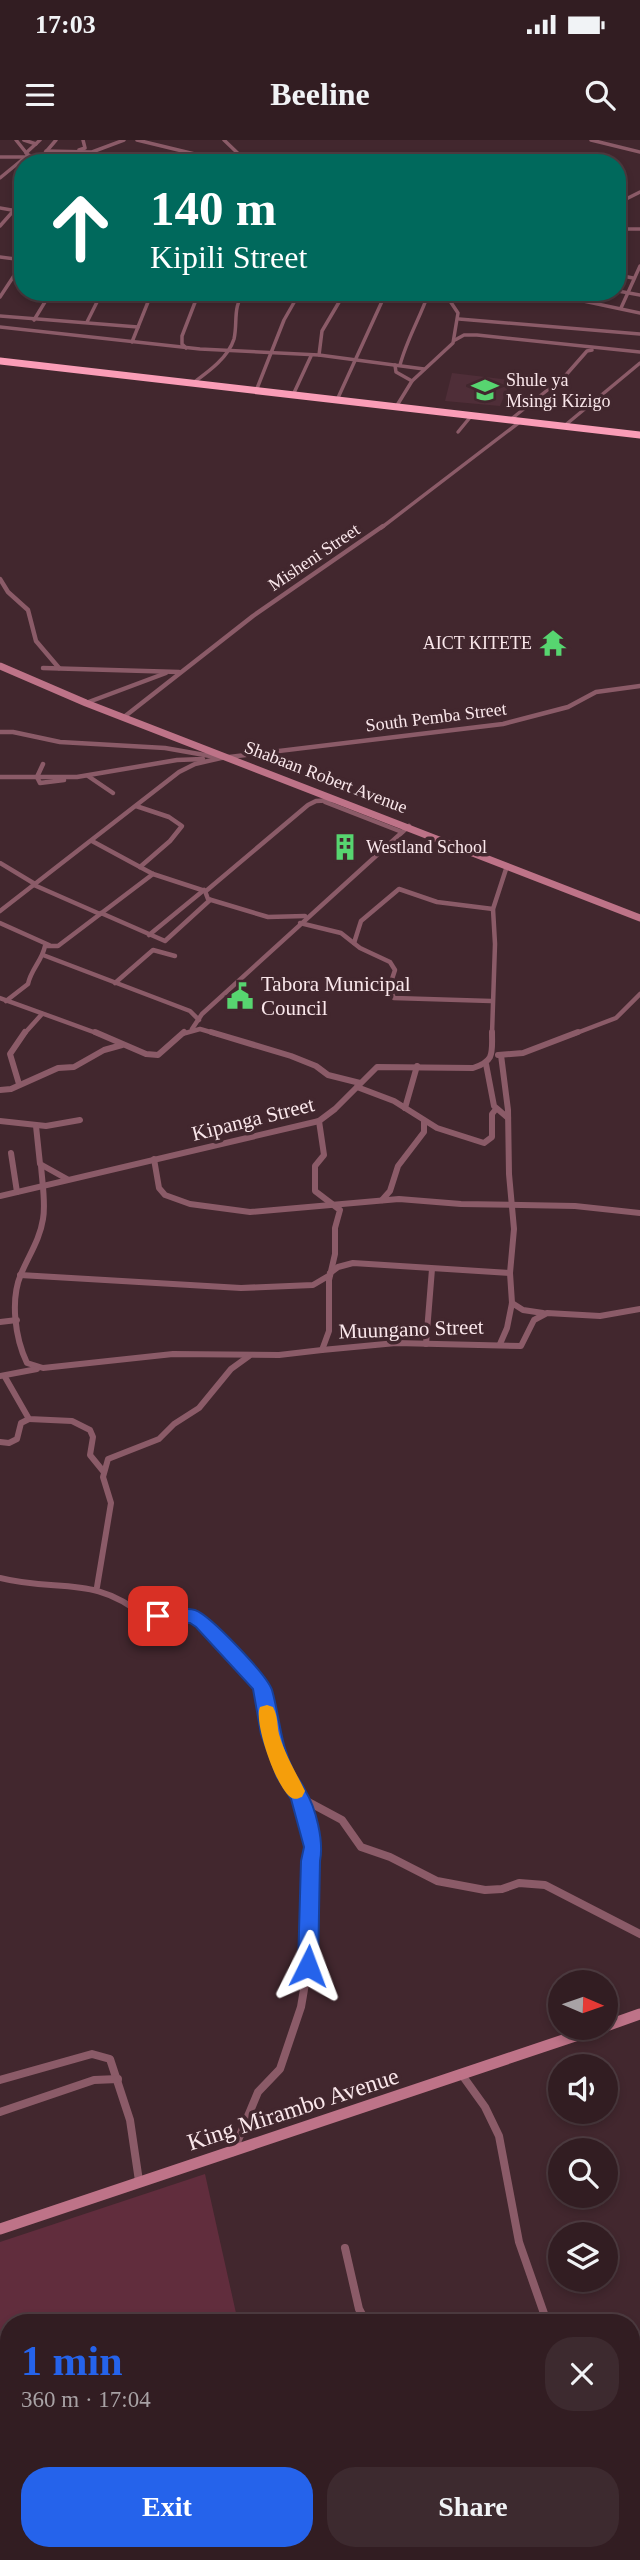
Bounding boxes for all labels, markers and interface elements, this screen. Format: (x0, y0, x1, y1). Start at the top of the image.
text: 17:03 (35, 10, 96, 39)
icon: menu (21, 76, 59, 114)
text: Beeline (270, 76, 370, 112)
icon: search (581, 76, 619, 114)
text: 140 m (150, 181, 277, 236)
icon: ahead (35, 182, 126, 273)
text: Kipili Street (150, 239, 307, 275)
place label: Shule ya Msingi Kizigo (506, 370, 611, 411)
school or university icon: Shule ya Msingi Kizigo (470, 375, 500, 405)
street label: Misheni Street (265, 519, 363, 595)
temple icon: AICT KITETE (538, 628, 568, 658)
place label: AICT KITETE (423, 633, 532, 653)
street label: South Pemba Street (364, 698, 508, 736)
street label: Shabaan Robert Avenue (242, 737, 410, 817)
building icon: Westland School (330, 832, 360, 862)
place label: Westland School (366, 837, 487, 857)
place label: Tabora Municipal Council (261, 972, 411, 1020)
public building icon: Tabora Municipal Council (225, 981, 255, 1011)
street label: Kipanga Street (189, 1092, 317, 1146)
street label: Muungano Street (338, 1314, 484, 1344)
pin (128, 1586, 188, 1646)
icon: arrive (139, 1597, 177, 1635)
position arrow (271, 1929, 345, 2003)
north arrow (548, 1970, 618, 2040)
map controls (548, 1970, 618, 2292)
button: sound (548, 2054, 618, 2124)
street label: King Mirambo Avenue (184, 2063, 402, 2155)
button: search (548, 2138, 618, 2208)
button: layers (548, 2222, 618, 2292)
button: close (545, 2337, 619, 2411)
text: 1 min (21, 2338, 123, 2384)
text: 360 m · 17:04 (21, 2387, 151, 2412)
button: Exit (21, 2467, 313, 2547)
button: Share (327, 2467, 619, 2547)

